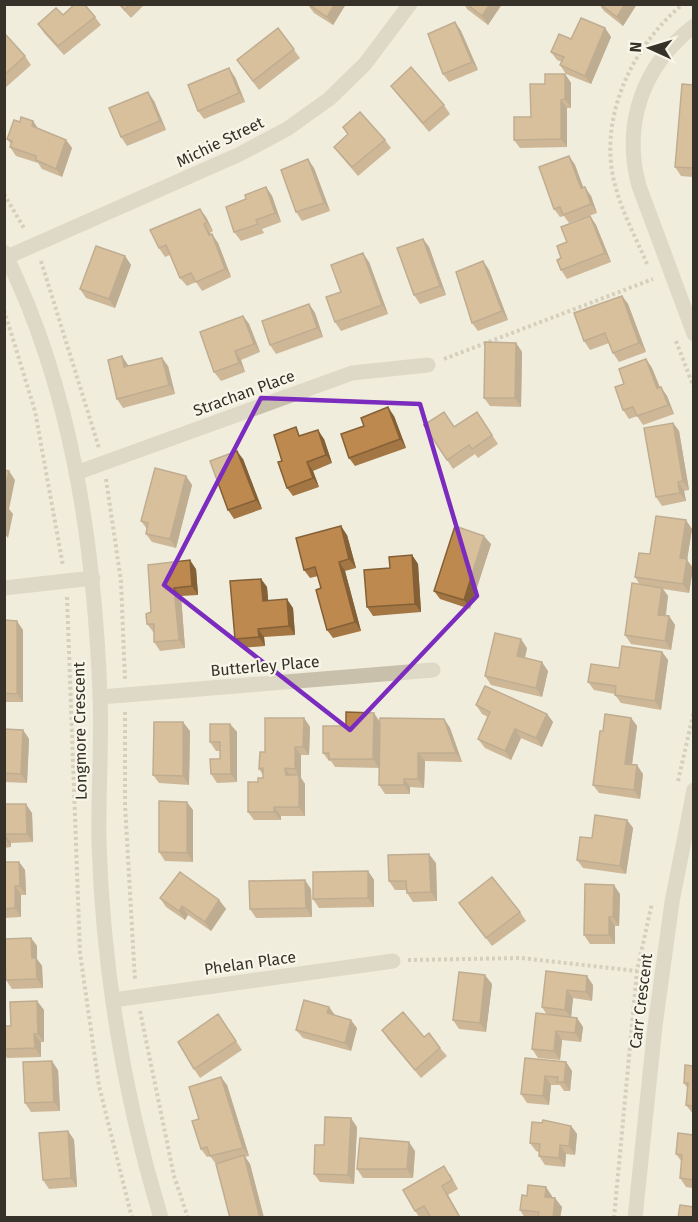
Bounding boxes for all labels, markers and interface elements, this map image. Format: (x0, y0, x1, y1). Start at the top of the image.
north arrow (620, 18, 680, 78)
text: N (626, 41, 645, 53)
street label: Michie Street (173, 113, 267, 171)
street label: Strachan Place (191, 366, 297, 420)
street label: Butterley Place (210, 652, 320, 680)
street label: Longmore Crescent (69, 662, 91, 800)
street label: Phelan Place (203, 947, 297, 979)
street label: Carr Crescent (626, 952, 656, 1050)

